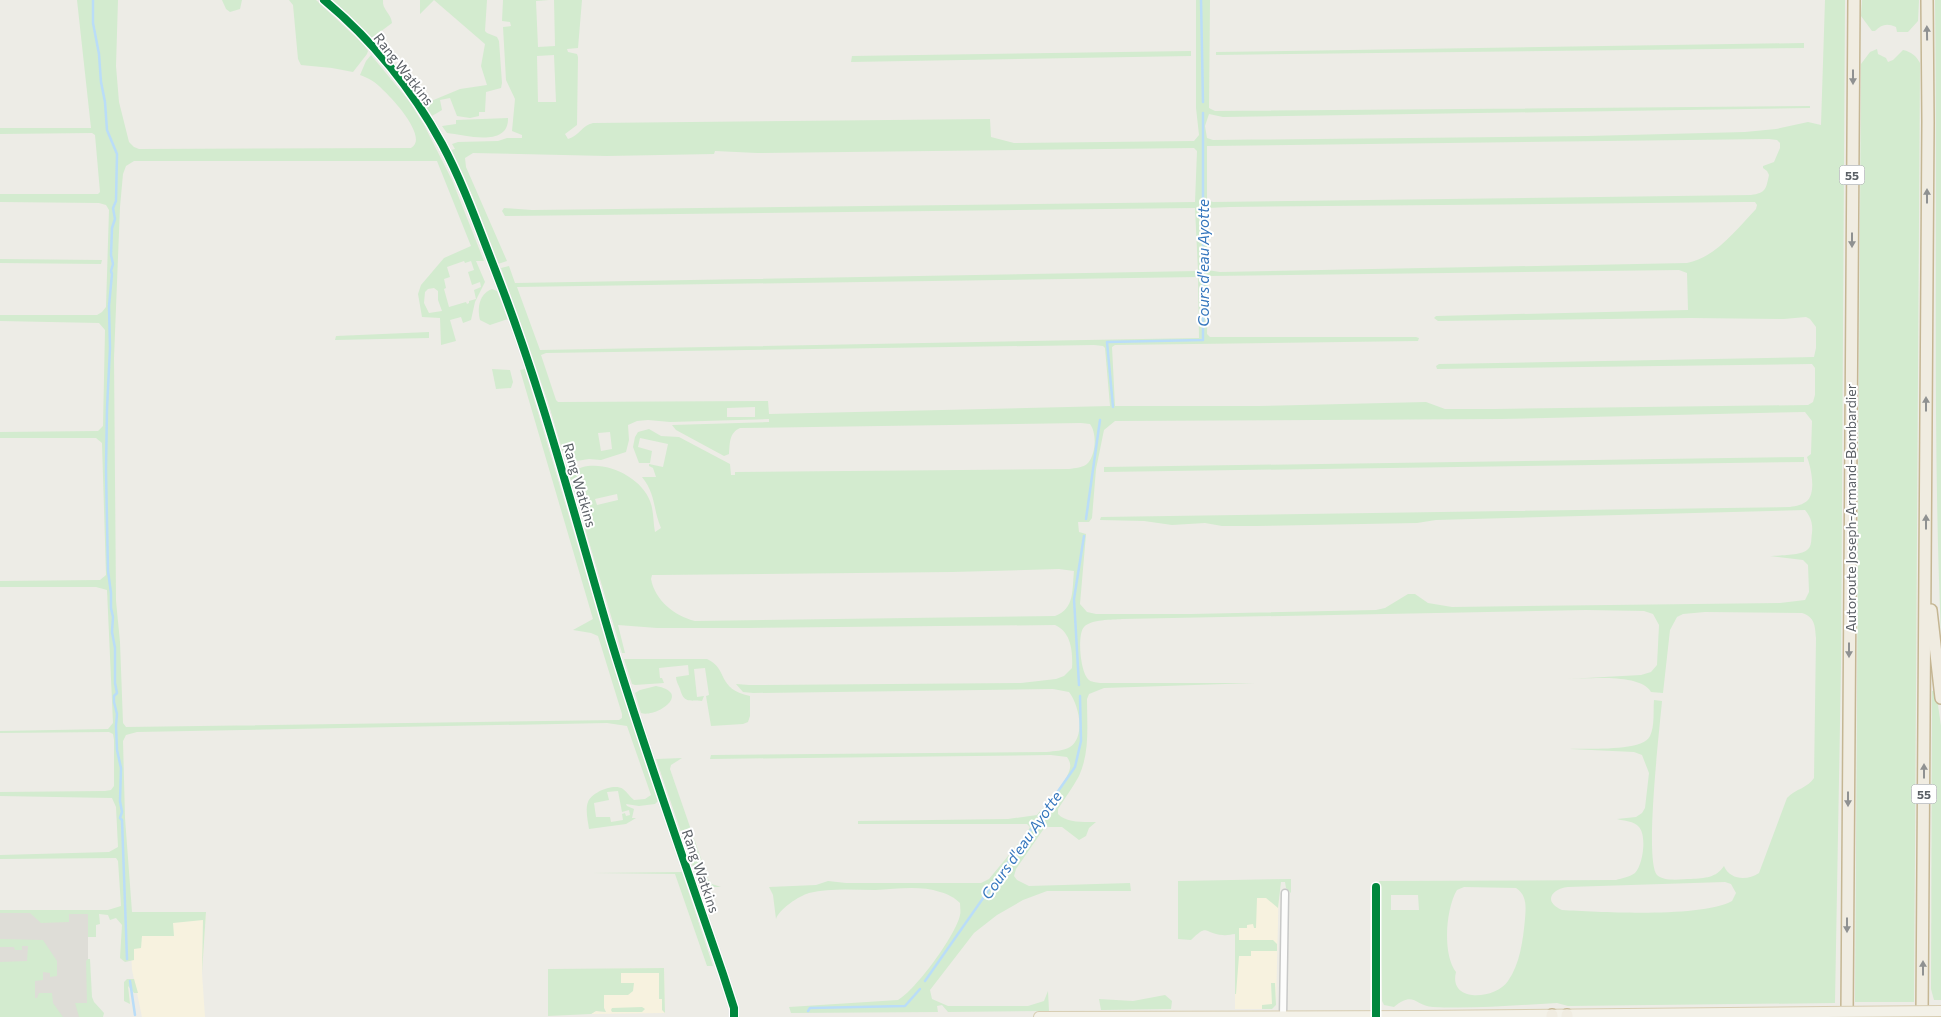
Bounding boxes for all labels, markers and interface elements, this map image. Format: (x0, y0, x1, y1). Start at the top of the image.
one-way arrow (1923, 25, 1931, 41)
street label: Rang Watkins (370, 29, 438, 109)
one-way arrow (1849, 69, 1857, 85)
road number: 55 (1840, 166, 1864, 184)
one-way arrow (1923, 188, 1931, 204)
water label: Cours d'eau Ayotte (1194, 199, 1212, 327)
one-way arrow (1848, 232, 1856, 248)
street label: Autoroute Joseph-Armand-Bombardier (1842, 383, 1859, 632)
one-way arrow (1922, 396, 1930, 412)
street label: Rang Watkins (560, 441, 600, 529)
one-way arrow (1922, 514, 1930, 530)
one-way arrow (1845, 642, 1853, 658)
one-way arrow (1920, 763, 1928, 779)
road number: 55 (1912, 784, 1936, 804)
water label: Cours d'eau Ayotte (977, 787, 1065, 902)
one-way arrow (1844, 791, 1852, 807)
street label: Rang Watkins (679, 827, 723, 915)
one-way arrow (1843, 917, 1851, 933)
one-way arrow (1919, 960, 1927, 976)

